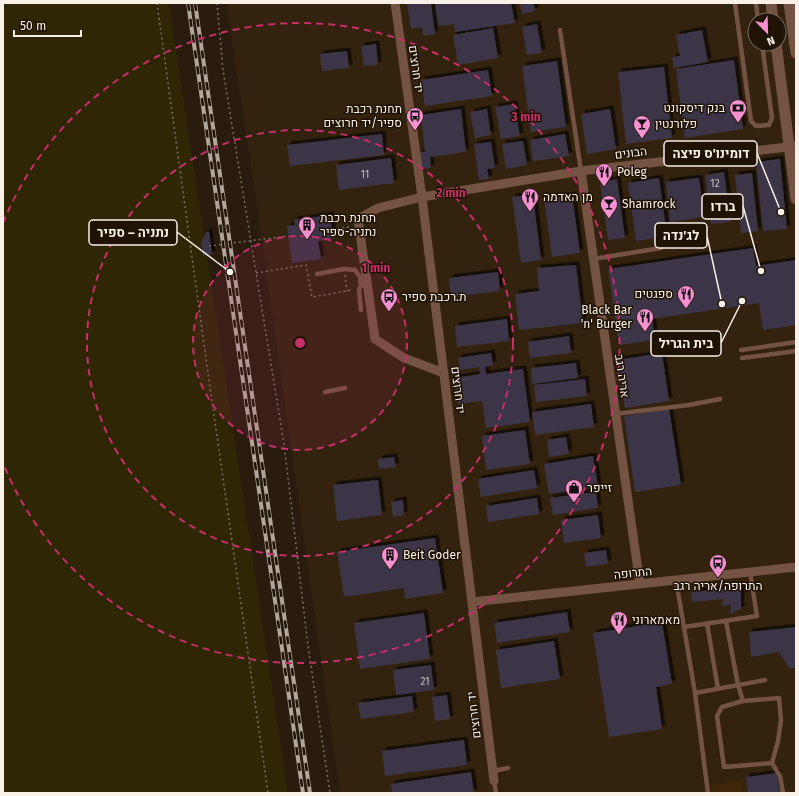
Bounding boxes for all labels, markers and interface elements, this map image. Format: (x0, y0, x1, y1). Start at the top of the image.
scale bar (14, 12, 81, 38)
north arrow (747, 12, 787, 52)
text: 50 m (20, 19, 46, 33)
text: N (765, 33, 777, 48)
street label: יד חרוצים (406, 44, 426, 94)
bank icon: בנק דיסקונט (728, 98, 748, 123)
place label: בנק דיסקונט (663, 101, 726, 115)
place label: תחנת רכבת ספיר/יד חרוצים (324, 102, 402, 130)
bus stop icon: תחנת רכבת ספיר/יד חרוצים (405, 106, 425, 131)
text: 3 min (510, 110, 541, 124)
bar icon: פלורנטין (632, 114, 652, 139)
place label: פלורנטין (655, 117, 697, 131)
callout: דומינו'ס פיצה (664, 141, 757, 166)
street label: הבונים (614, 144, 648, 162)
text: דומינו'ס פיצה (672, 146, 750, 161)
restaurant icon: Poleg (594, 162, 614, 187)
place label: Poleg (617, 165, 648, 179)
house number: 11 (361, 169, 369, 181)
house number: 12 (710, 178, 720, 190)
text: 2 min (436, 186, 466, 200)
restaurant icon: מן האדמה (520, 187, 540, 212)
place label: מן האדמה (543, 190, 593, 204)
bar icon: Shamrock (599, 194, 619, 219)
callout: ברדו (702, 194, 743, 219)
place label: Shamrock (622, 197, 676, 211)
text: ברדו (711, 199, 735, 214)
place label: תחנת רכבת נתניה-ספיר (320, 211, 376, 239)
building icon: תחנת רכבת נתניה-ספיר (297, 215, 317, 240)
callout: נתניה – ספיר (89, 220, 177, 245)
callout: לג'נדה (655, 223, 707, 248)
text: נתניה – ספיר (97, 225, 169, 240)
text: לג'נדה (663, 228, 699, 243)
text: 1 min (362, 261, 390, 275)
restaurant icon: ספגטים (676, 284, 696, 309)
bus stop icon: ת.רכבת ספיר (379, 287, 399, 312)
place label: ספגטים (635, 287, 673, 301)
place label: ת.רכבת ספיר (402, 290, 466, 304)
place label: Black Bar 'n' Burger (581, 303, 632, 331)
restaurant icon: Black Bar 'n' Burger (635, 307, 655, 332)
callout: בית הגריל (651, 331, 721, 356)
centre of rings (293, 336, 307, 350)
text: בית הגריל (659, 336, 713, 351)
street label: אריה רגב (612, 353, 632, 399)
street label: יד חרוצים (448, 366, 468, 414)
shop icon: זייפר (564, 478, 584, 503)
place label: זייפר (587, 481, 612, 495)
building icon: Beit Goder (380, 545, 400, 570)
place label: Beit Goder (403, 548, 461, 562)
bus stop icon: התרופה/אריה רגב (708, 553, 728, 578)
street label: התרופה (613, 564, 653, 582)
place label: התרופה/אריה רגב (673, 579, 763, 593)
restaurant icon: מאמארוני (609, 610, 629, 635)
place label: מאמארוני (632, 613, 680, 627)
house number: 21 (420, 676, 430, 688)
street label: יד חרוצים (464, 691, 484, 739)

